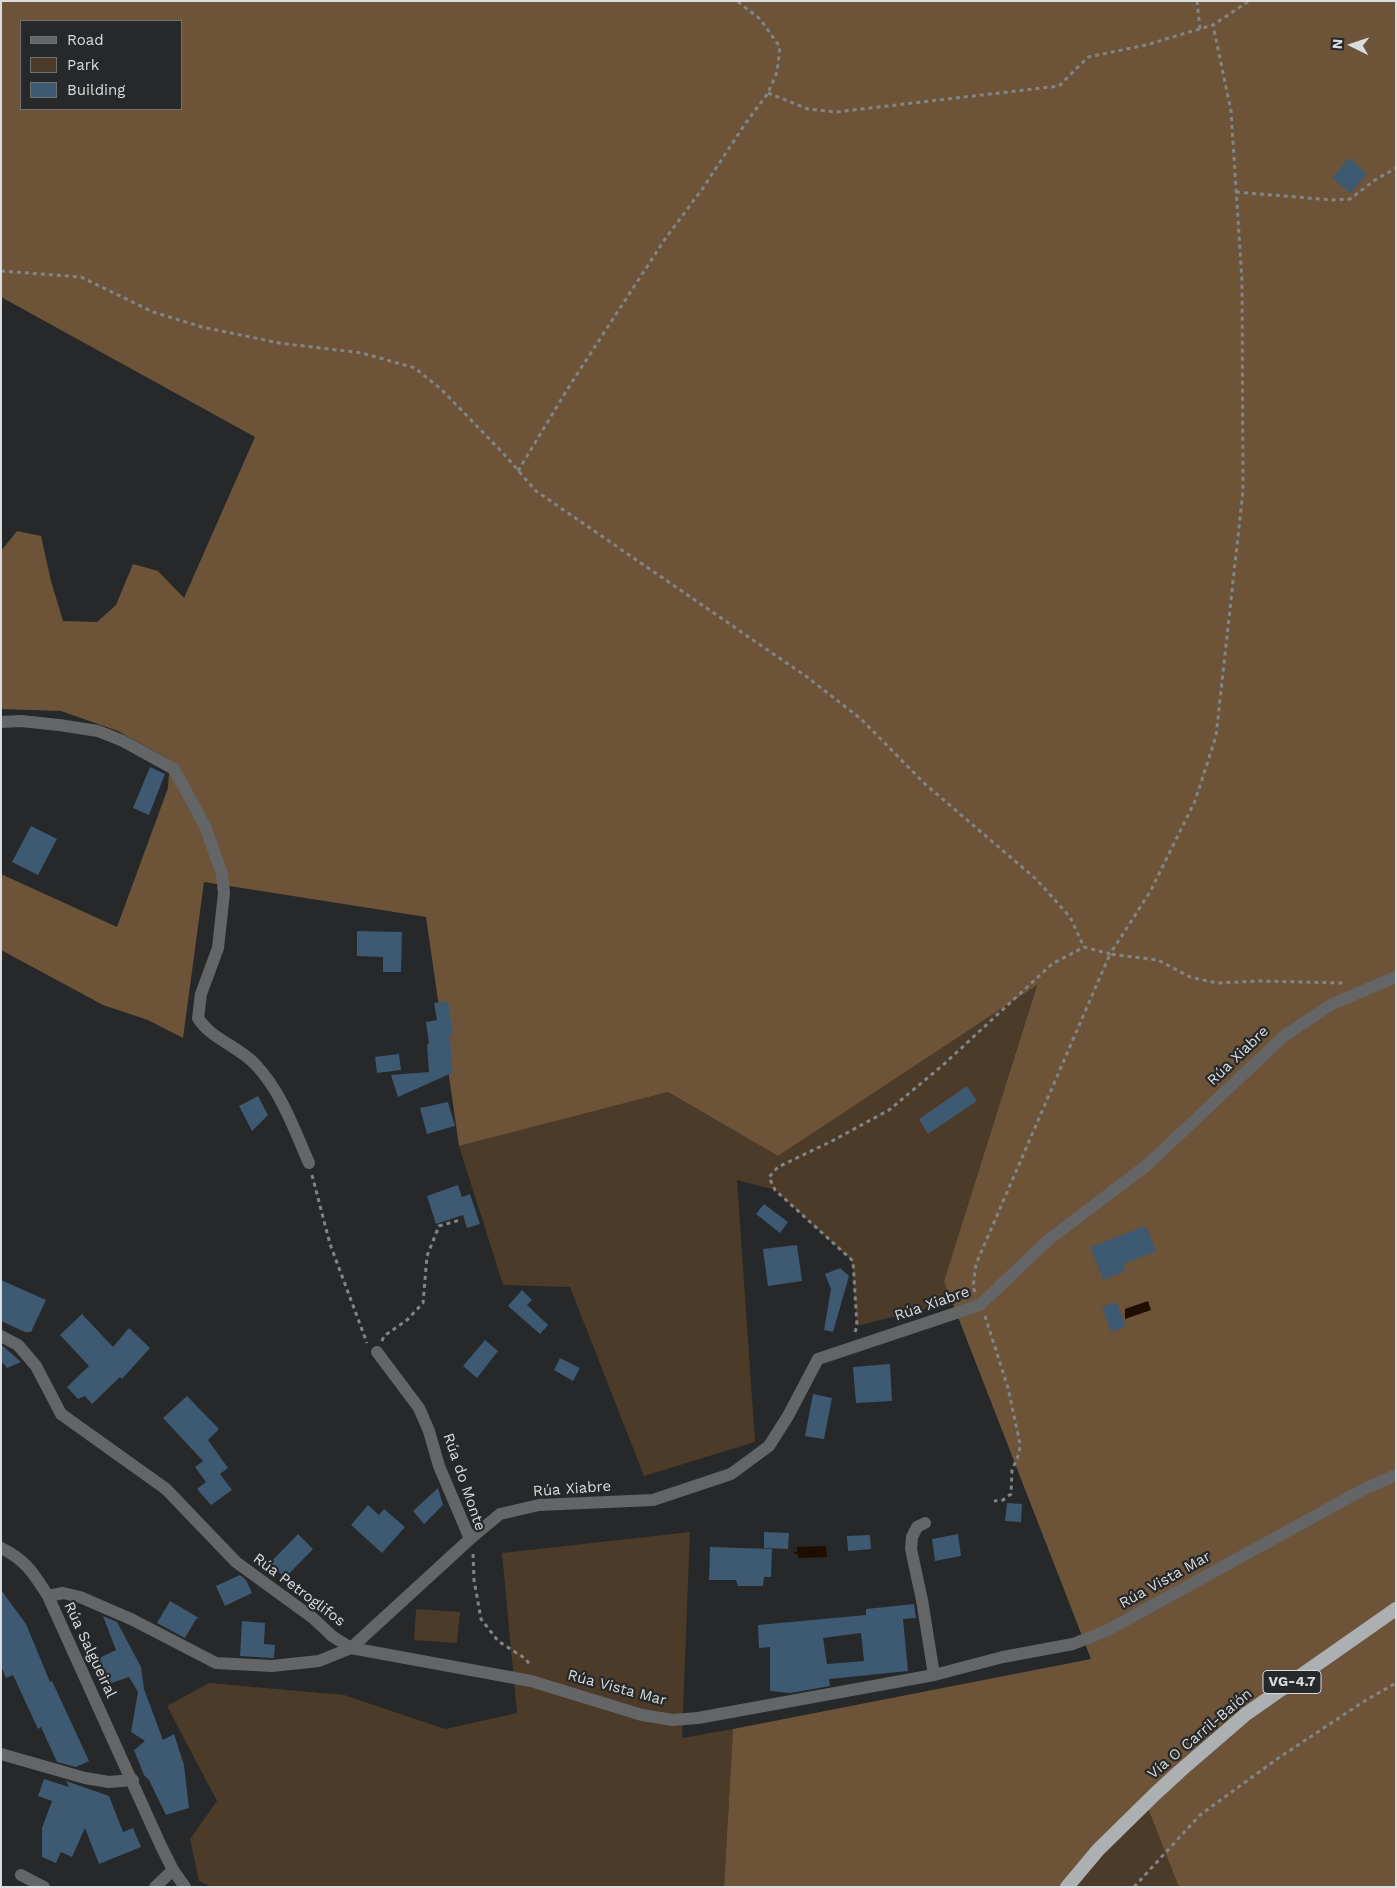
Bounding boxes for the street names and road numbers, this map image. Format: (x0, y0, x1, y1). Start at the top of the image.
street label: Rúa Xiabre (1204, 1022, 1272, 1090)
street label: Rúa Xiabre (892, 1283, 972, 1325)
street label: Rúa do Monte (439, 1431, 489, 1533)
street label: Rúa Xiabre (532, 1477, 612, 1501)
street label: Rúa Vista Mar (1116, 1548, 1214, 1612)
street label: Rúa Petroglifos (249, 1550, 349, 1630)
street label: Rúa Salgueiral (60, 1599, 120, 1701)
street label: Rúa Vista Mar (566, 1666, 668, 1710)
road number: VG-4.7 (1263, 1670, 1321, 1694)
street label: Vía O Carril-Baión (1144, 1685, 1256, 1783)

